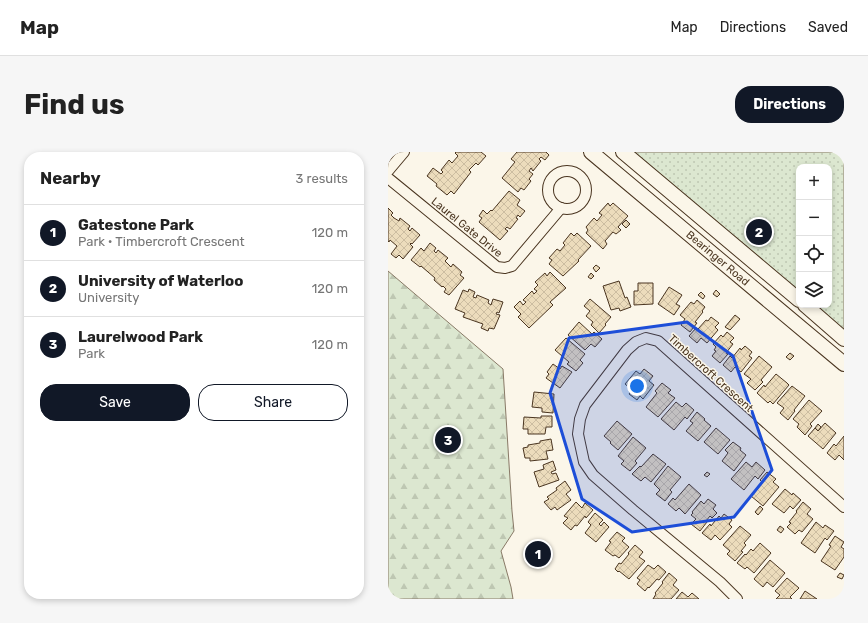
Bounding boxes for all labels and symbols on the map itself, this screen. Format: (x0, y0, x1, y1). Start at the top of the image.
street label: Laurel Gate Drive (429, 195, 505, 260)
pin: 2 (746, 217, 772, 247)
street label: Bearinger Road (683, 228, 752, 289)
street label: Timbercroft Crescent (666, 332, 756, 415)
your location (627, 376, 647, 396)
pin: 3 (435, 425, 461, 455)
pin: 1 (525, 539, 551, 569)

